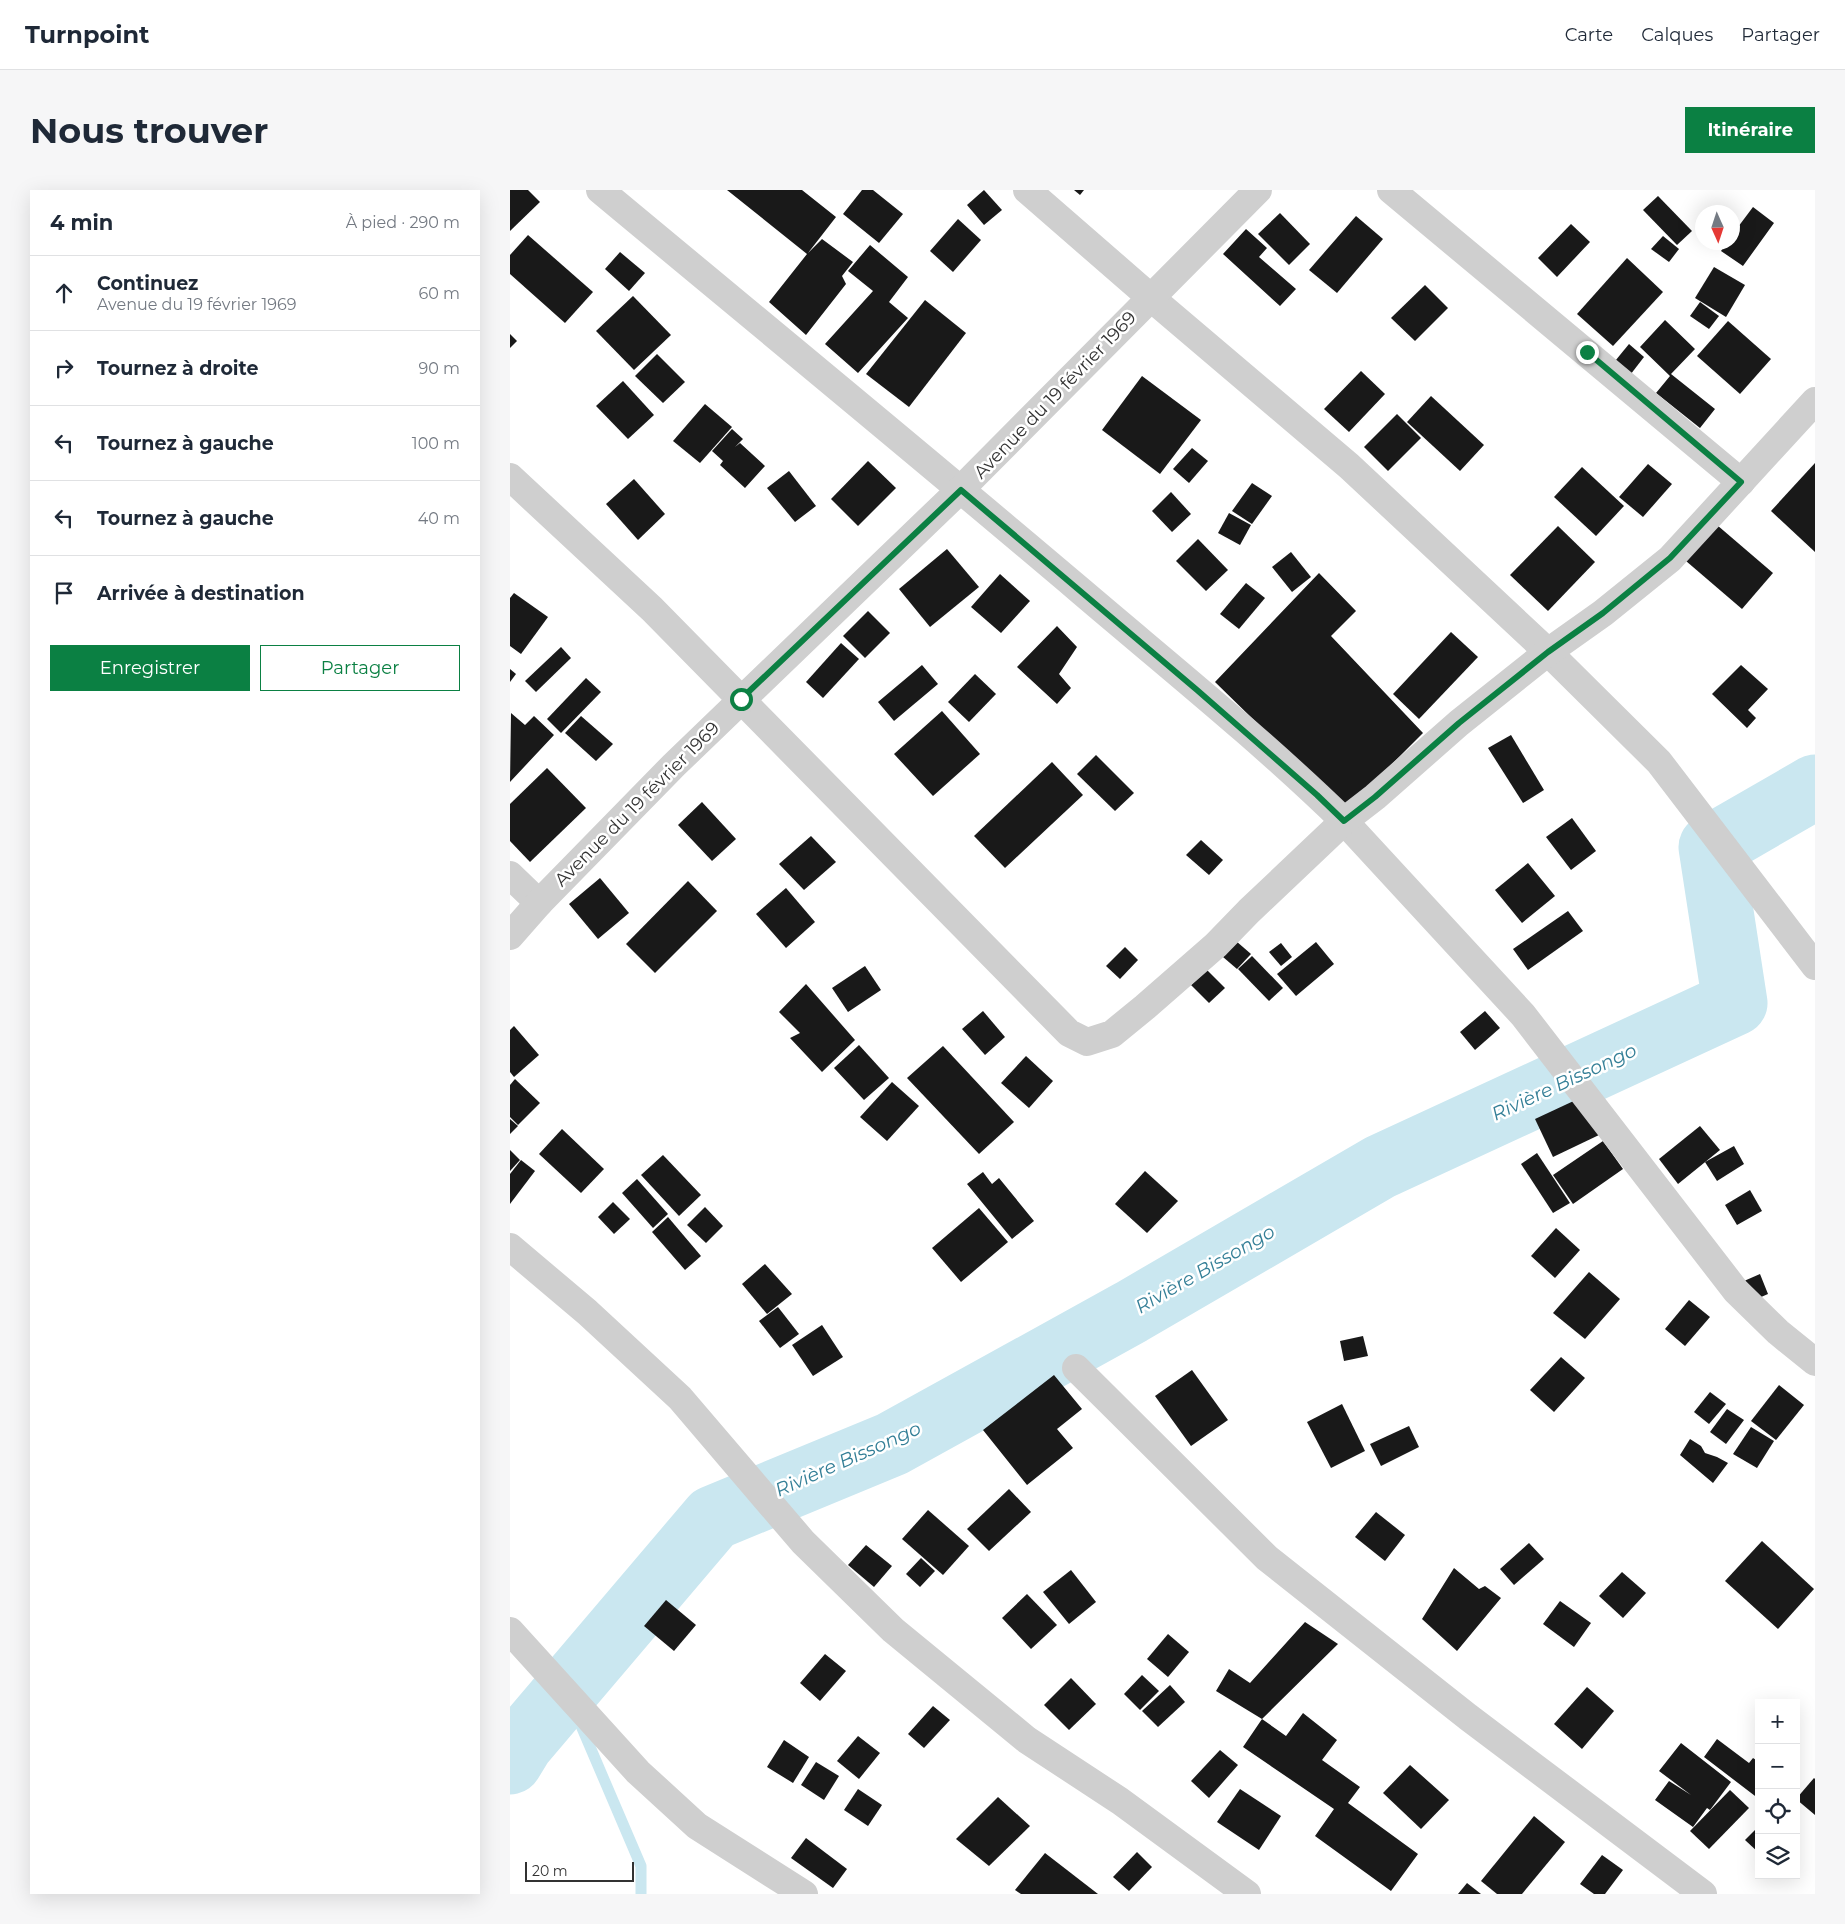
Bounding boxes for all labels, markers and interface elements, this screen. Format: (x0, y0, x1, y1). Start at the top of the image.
text: Turnpoint (25, 20, 149, 49)
text: Carte (1565, 24, 1613, 46)
text: Calques (1641, 24, 1713, 46)
text: Partager (1741, 24, 1820, 46)
button: Itinéraire (1685, 107, 1815, 153)
text: Nous trouver (30, 109, 268, 152)
north arrow (1695, 205, 1740, 250)
text: 4 min (50, 210, 113, 235)
text: À pied · 290 m (346, 213, 460, 232)
text: Continuez (97, 272, 198, 295)
icon: ahead (50, 279, 78, 307)
text: 60 m (418, 284, 460, 303)
text: Avenue du 19 février 1969 (97, 295, 296, 314)
street label: Avenue du 19 février 1969 (969, 307, 1141, 483)
route end (1576, 341, 1599, 364)
icon: right (50, 354, 78, 382)
text: Tournez à droite (97, 357, 258, 380)
text: 90 m (418, 359, 460, 378)
icon: left (50, 429, 78, 457)
text: Tournez à gauche (97, 432, 274, 455)
text: 100 m (412, 434, 460, 453)
icon: left (50, 504, 78, 532)
text: Tournez à gauche (97, 507, 274, 530)
text: 40 m (418, 509, 460, 528)
icon: arrive (50, 579, 78, 607)
text: Arrivée à destination (97, 582, 305, 605)
button: Enregistrer (50, 645, 250, 691)
button: Partager (260, 645, 460, 691)
route start (730, 688, 753, 711)
street label: Avenue du 19 février 1969 (550, 717, 724, 891)
water label: Rivière Bissongo (1488, 1038, 1640, 1126)
water label: Rivière Bissongo (1131, 1220, 1279, 1318)
water label: Rivière Bissongo (772, 1416, 925, 1501)
map controls (1755, 1699, 1800, 1879)
button: + (1755, 1699, 1800, 1744)
button: − (1755, 1744, 1800, 1789)
button: locate (1755, 1789, 1800, 1834)
button: layers (1755, 1834, 1800, 1879)
scale bar (525, 1859, 634, 1882)
text: 20 m (532, 1862, 568, 1880)

